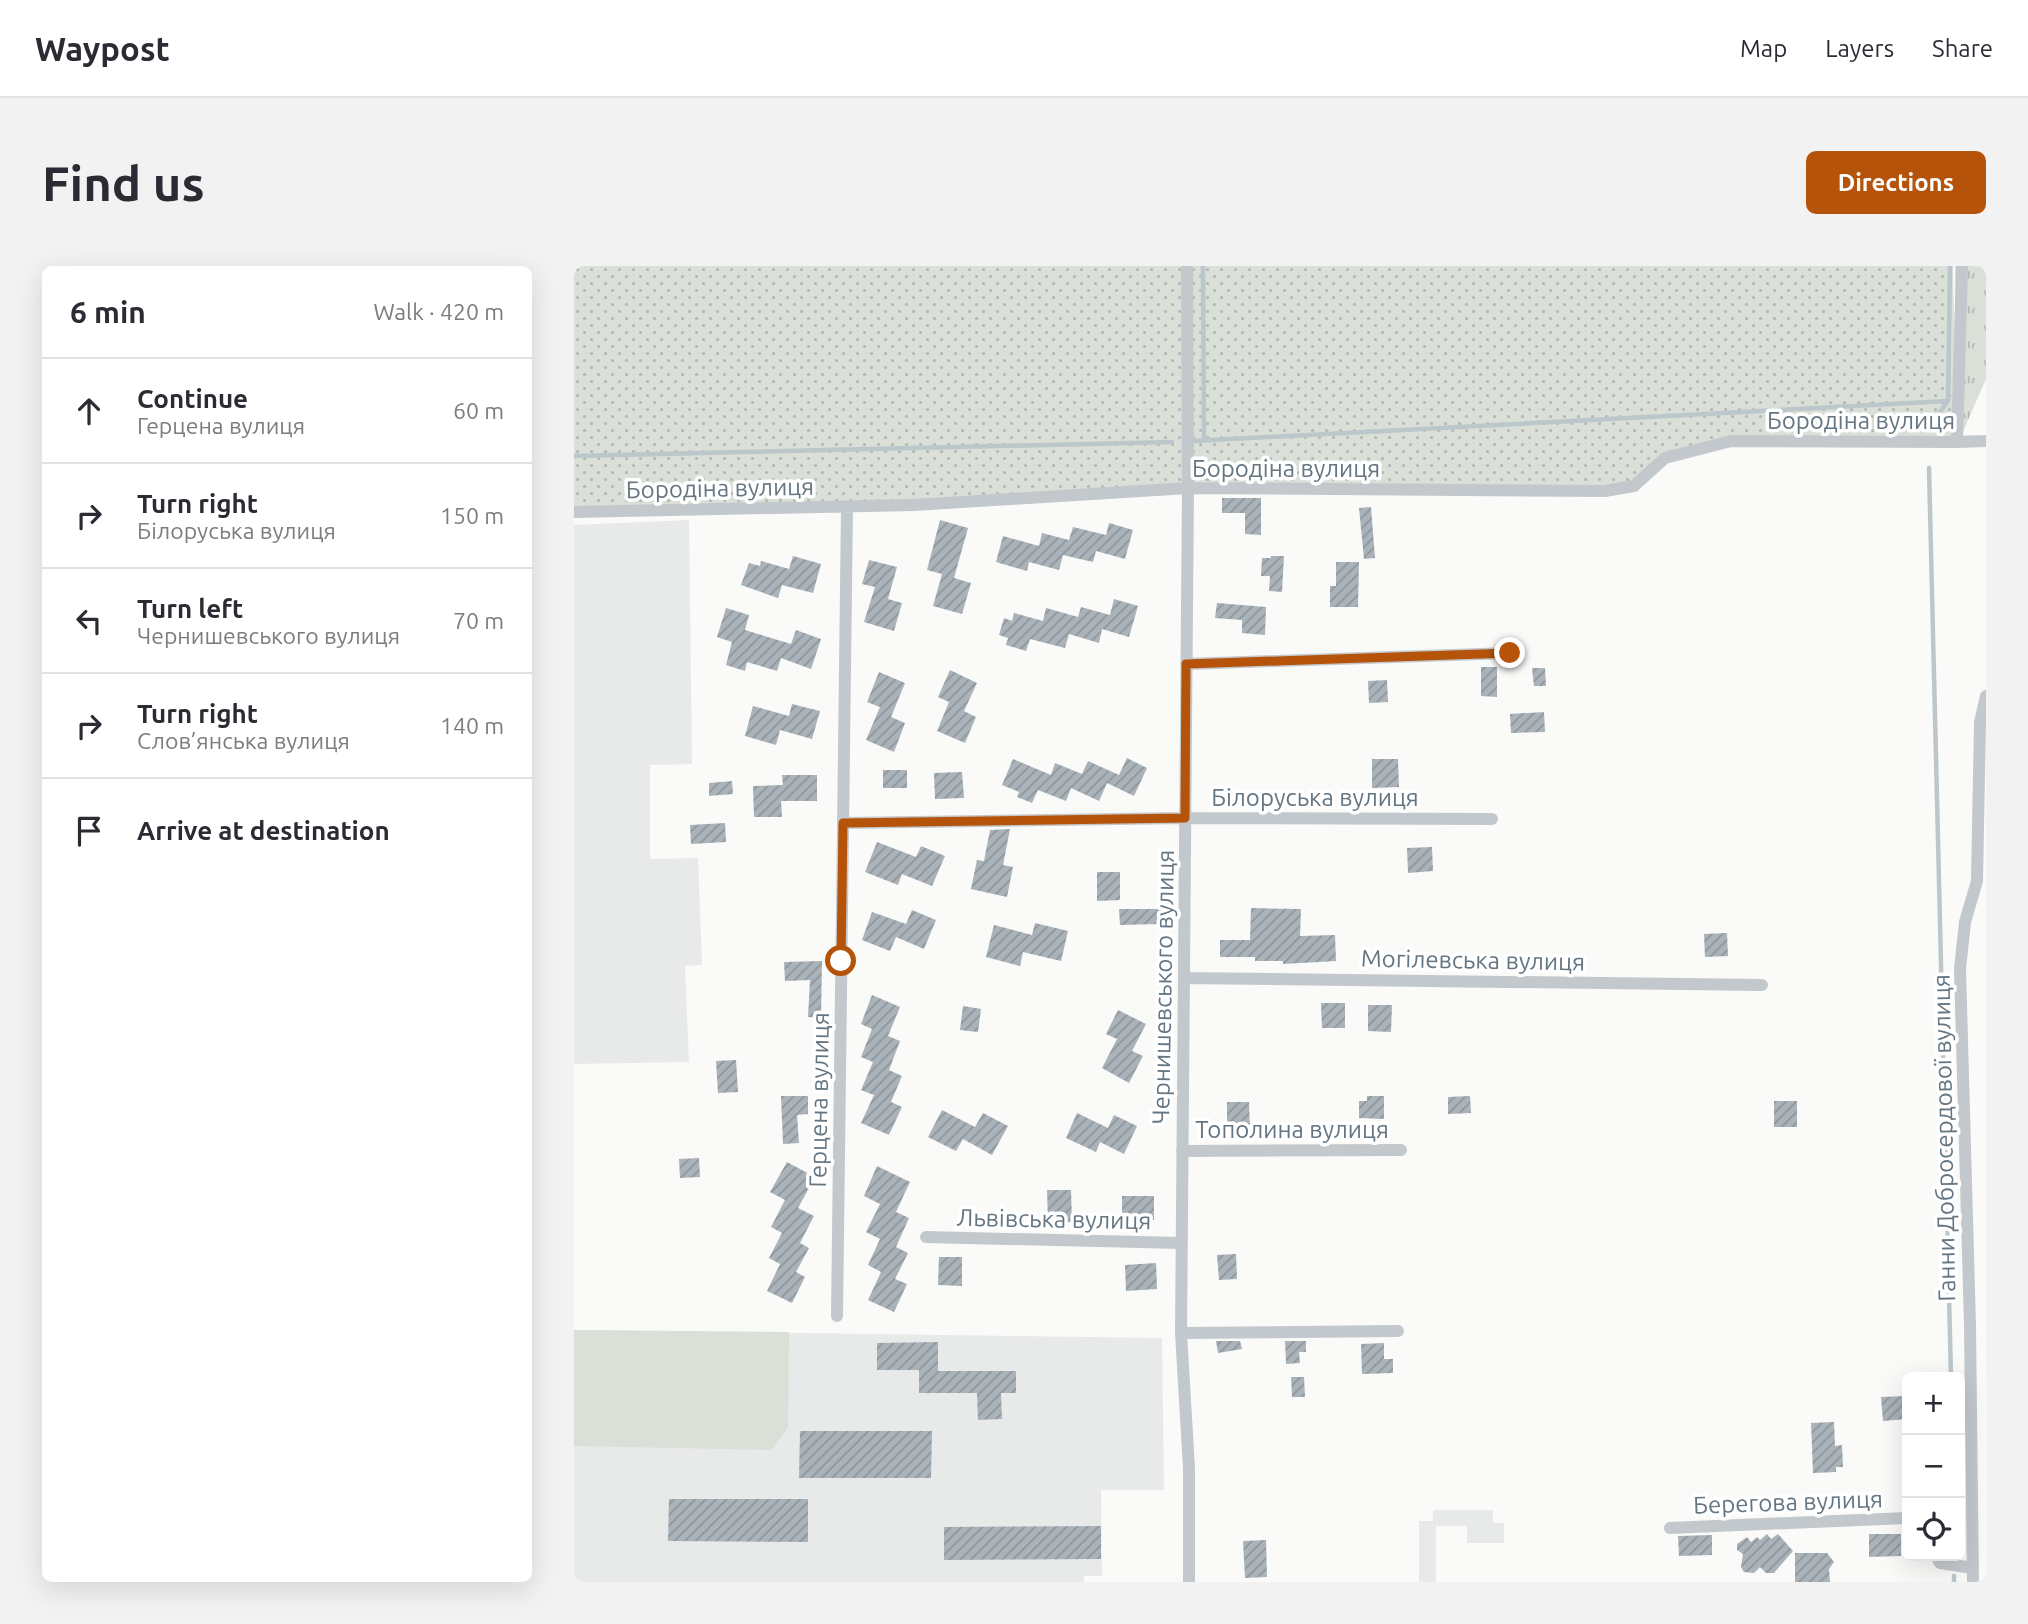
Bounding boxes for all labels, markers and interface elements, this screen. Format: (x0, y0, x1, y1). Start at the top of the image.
text: Waypost (35, 30, 170, 67)
text: Map (1740, 35, 1787, 62)
text: Layers (1825, 35, 1894, 62)
text: Share (1932, 35, 1993, 62)
button: Directions (1806, 151, 1986, 214)
text: Find us (42, 155, 205, 210)
text: 6 min (70, 295, 146, 329)
text: Walk · 420 m (373, 299, 504, 324)
text: Continue (137, 384, 248, 413)
icon: ahead (70, 392, 108, 430)
text: 60 m (453, 398, 504, 423)
street label: Бородіна вулиця (1767, 407, 1955, 434)
text: Герцена вулиця (137, 413, 305, 438)
street label: Бородіна вулиця (1192, 455, 1380, 482)
street label: Бородіна вулиця (626, 473, 814, 503)
text: Turn right (137, 489, 258, 518)
icon: right (70, 497, 108, 535)
text: 150 m (440, 503, 504, 528)
text: Білоруська вулиця (137, 518, 336, 543)
text: Turn left (137, 594, 243, 623)
icon: left (70, 602, 108, 640)
text: 70 m (453, 608, 504, 633)
text: Чернишевського вулиця (137, 623, 400, 648)
route end (1494, 637, 1525, 668)
text: Turn right (137, 699, 258, 728)
icon: right (70, 707, 108, 745)
text: 140 m (440, 713, 504, 738)
text: Слов’янська вулиця (137, 728, 350, 753)
street label: Білоруська вулиця (1211, 784, 1419, 811)
icon: arrive (70, 812, 108, 850)
text: Arrive at destination (137, 816, 390, 845)
street label: Чернишевського вулиця (1147, 850, 1179, 1124)
route start (825, 945, 856, 976)
street label: Могілевська вулиця (1361, 945, 1585, 975)
street label: Ганни Добросердової вулиця (1928, 974, 1960, 1302)
street label: Герцена вулиця (804, 1012, 834, 1188)
street label: Тополина вулиця (1195, 1116, 1389, 1143)
street label: Львівська вулиця (956, 1204, 1152, 1234)
map controls (1902, 1372, 1965, 1561)
button: + (1902, 1372, 1965, 1435)
button: − (1902, 1435, 1965, 1498)
street label: Берегова вулиця (1693, 1485, 1883, 1519)
button: locate (1902, 1498, 1965, 1561)

